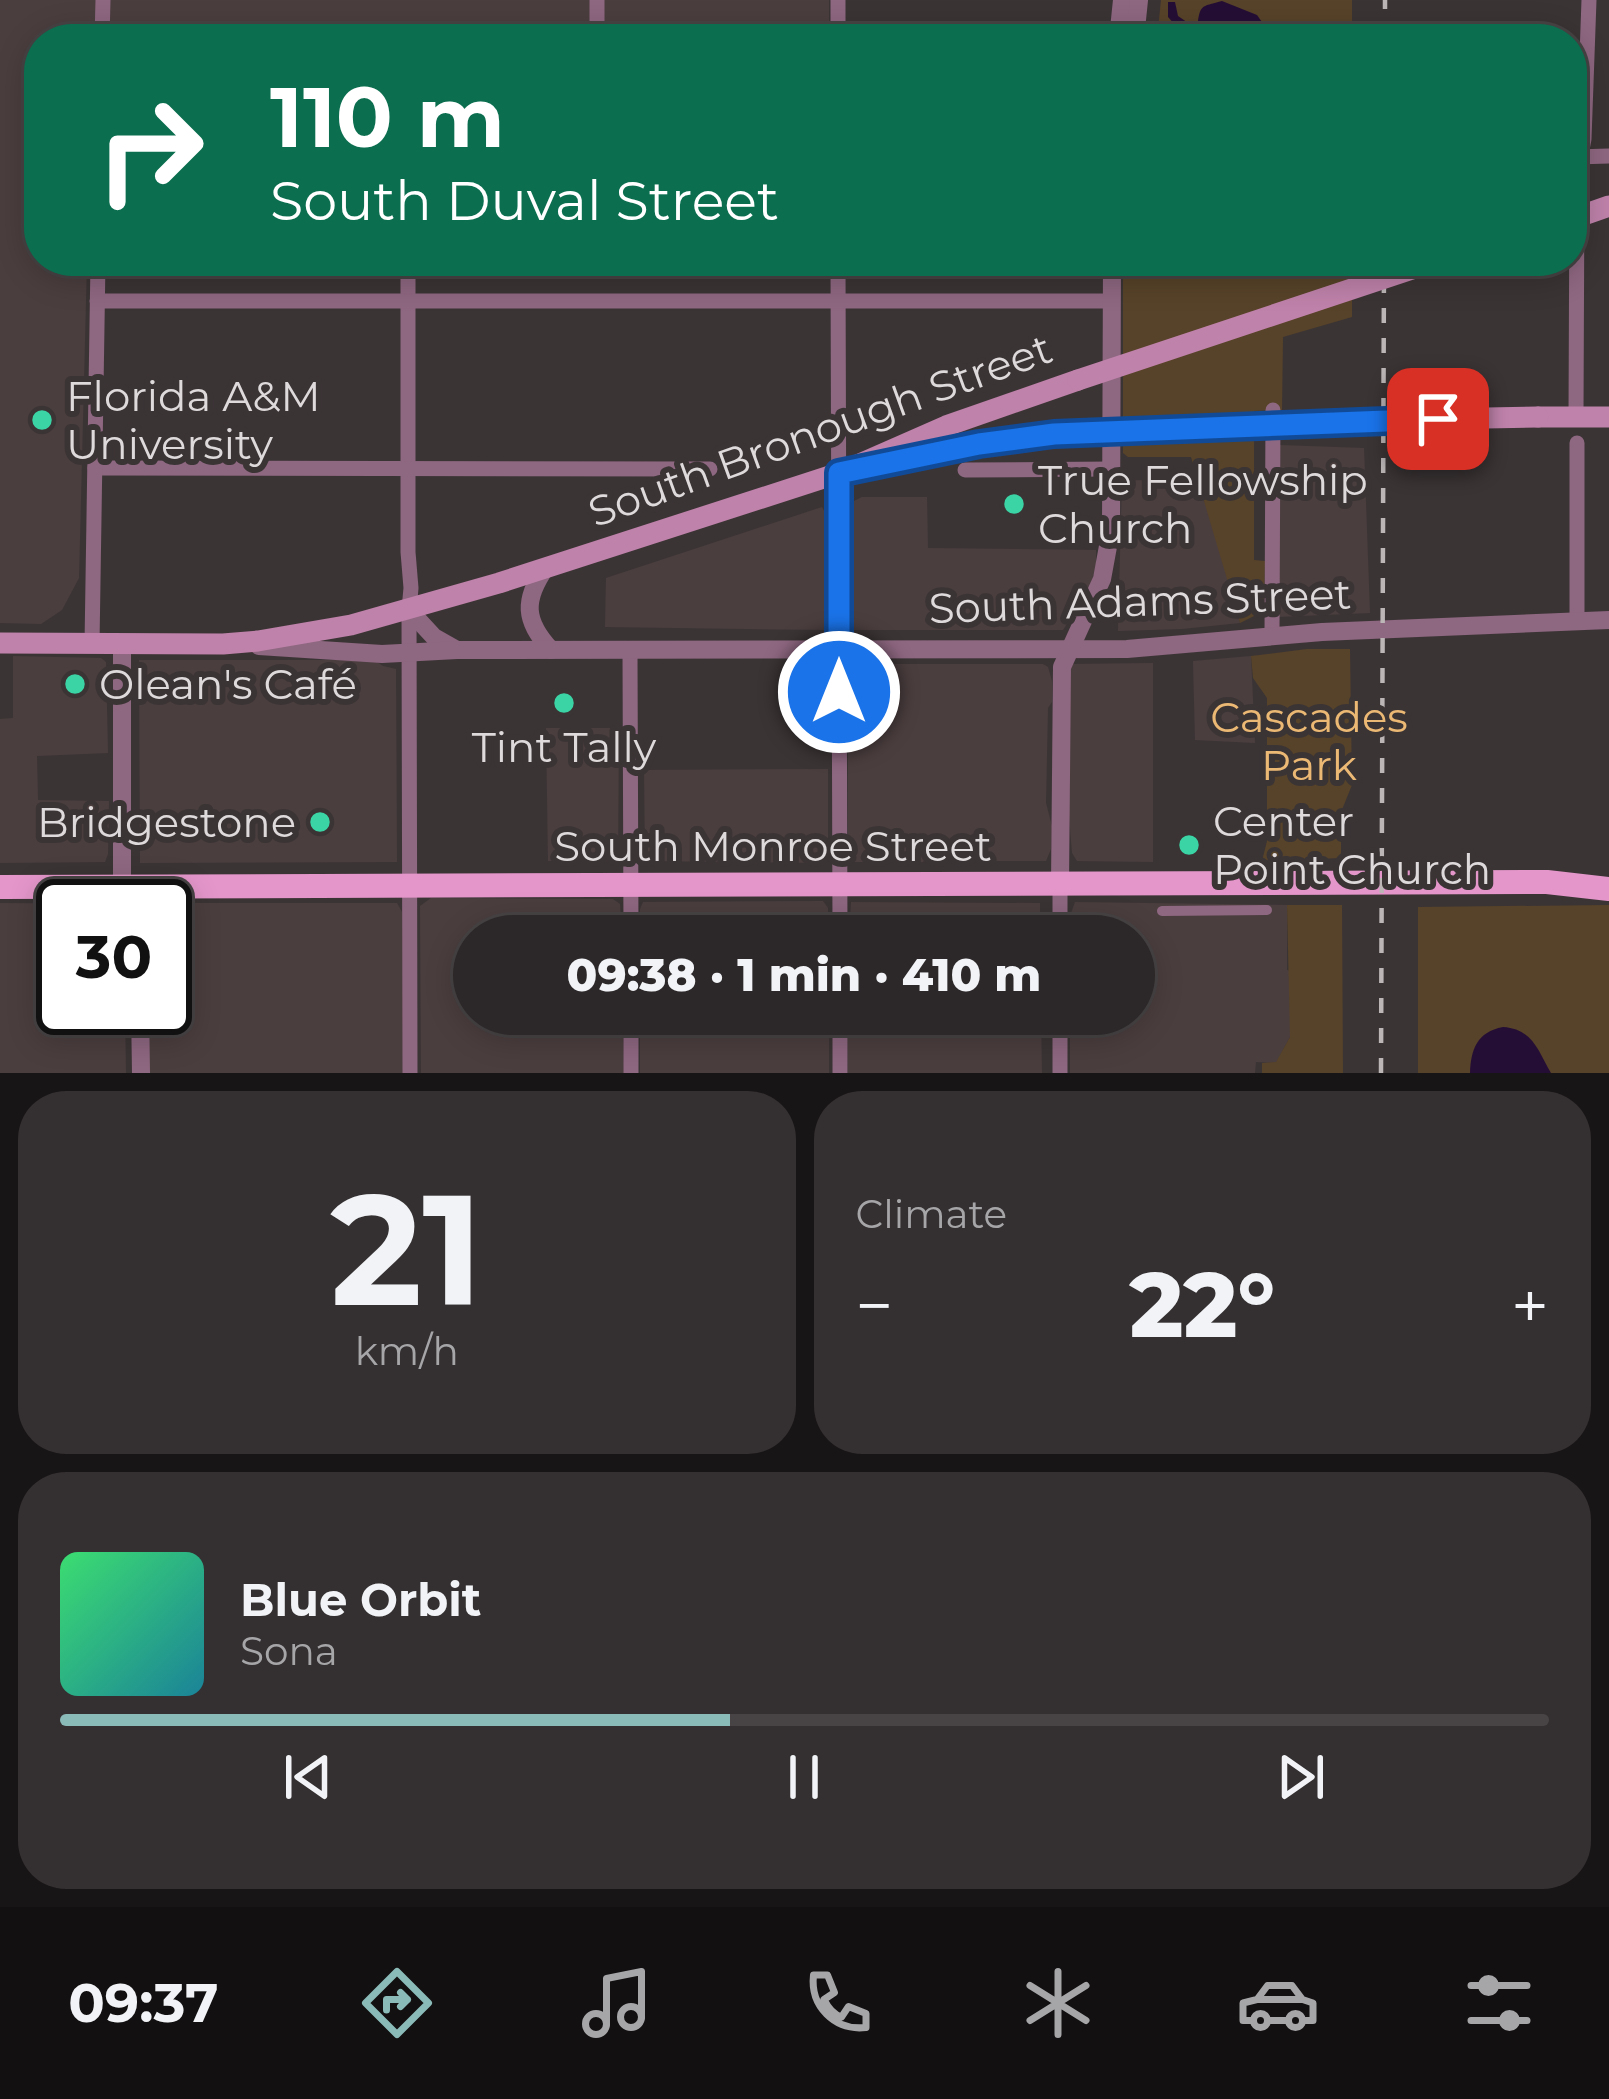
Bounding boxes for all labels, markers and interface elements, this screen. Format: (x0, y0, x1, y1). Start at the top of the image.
text: 110 m (270, 66, 505, 168)
icon: right (72, 72, 228, 228)
text: South Duval Street (270, 168, 779, 234)
street label: South Bronough Street (581, 322, 1059, 538)
pin (1387, 368, 1489, 470)
place label: Florida A&M University (66, 370, 321, 470)
icon: arrive (1405, 386, 1471, 452)
marker: Florida A&M University (29, 407, 55, 433)
place label: True Fellowship Church (1038, 454, 1368, 554)
marker: True Fellowship Church (1001, 491, 1027, 517)
street label: South Adams Street (928, 568, 1352, 634)
position arrow (776, 629, 902, 755)
place label: Olean's Café (99, 658, 357, 710)
marker: Olean's Café (62, 671, 88, 697)
marker: Tint Tally (551, 690, 577, 716)
park label: Cascades Park (1210, 691, 1408, 791)
place label: Tint Tally (472, 721, 657, 773)
place label: Center Point Church (1213, 795, 1491, 895)
place label: Bridgestone (37, 796, 296, 848)
marker: Bridgestone (307, 809, 333, 835)
street label: South Monroe Street (554, 820, 992, 872)
marker: Center Point Church (1176, 832, 1202, 858)
speed limit sign: 30 (36, 879, 192, 1035)
text: 09:38 · 1 min · 410 m (567, 947, 1041, 1002)
text: 21 (330, 1154, 483, 1344)
text: Climate (856, 1190, 1007, 1238)
text: 22° (1130, 1250, 1275, 1360)
text: − (856, 1265, 893, 1346)
text: + (1511, 1265, 1549, 1346)
text: km/h (355, 1327, 459, 1375)
text: Blue Orbit (240, 1572, 481, 1627)
text: Sona (240, 1627, 338, 1675)
icon: previous (275, 1744, 341, 1810)
icon: pause (771, 1744, 837, 1810)
icon: next (1268, 1744, 1334, 1810)
icon: directions (355, 1961, 439, 2045)
icon: music (575, 1961, 659, 2045)
icon: phone (796, 1961, 880, 2045)
icon: climate (1016, 1961, 1100, 2045)
icon: car (1236, 1961, 1320, 2045)
icon: filters (1457, 1961, 1541, 2045)
text: 09:37 (68, 1970, 218, 2036)

